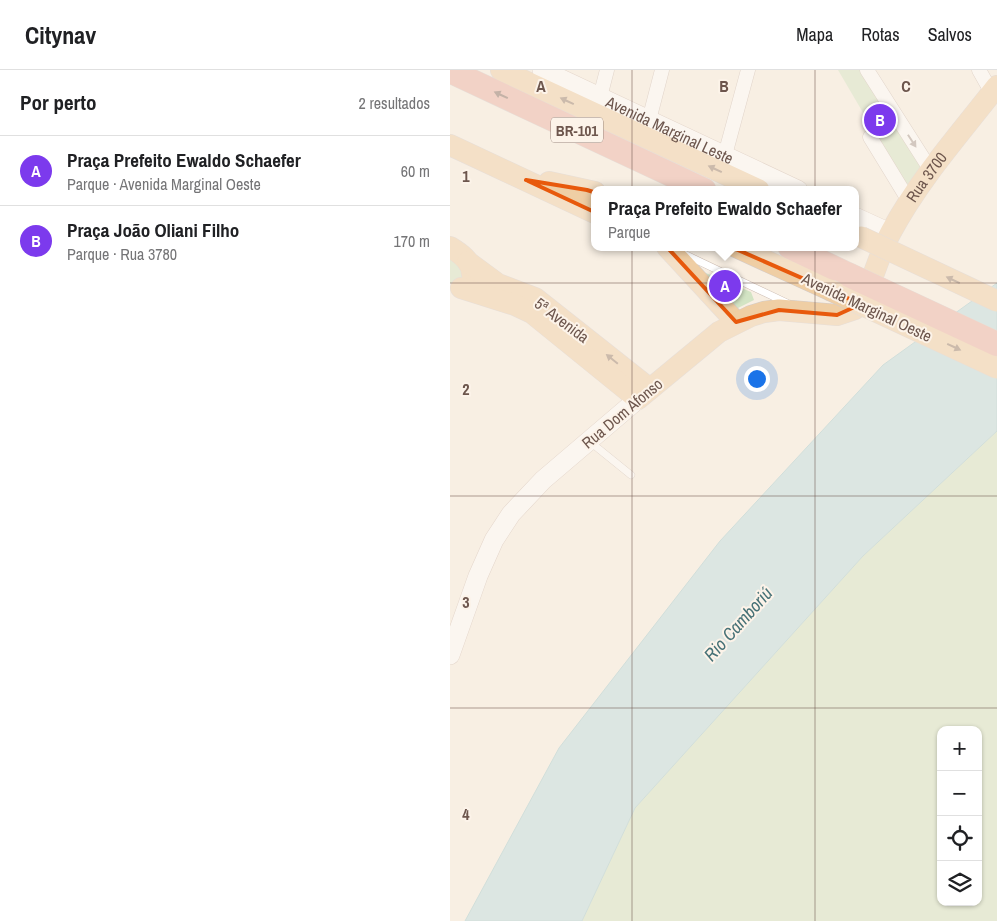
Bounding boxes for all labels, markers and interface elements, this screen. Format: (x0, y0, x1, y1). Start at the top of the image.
text: Citynav (25, 19, 96, 51)
text: Mapa (796, 22, 833, 47)
text: Rotas (861, 22, 900, 47)
text: Salvos (928, 22, 972, 47)
text: A (536, 75, 546, 97)
text: B (719, 75, 729, 97)
text: C (901, 75, 911, 97)
text: Por perto (20, 88, 97, 117)
street label: Avenida Marginal Leste (601, 90, 737, 169)
one-way arrow (494, 91, 508, 99)
text: 2 resultados (359, 92, 430, 114)
one-way arrow (560, 97, 574, 105)
pin: B (864, 101, 896, 139)
road number: BR-101 (551, 118, 603, 142)
one-way arrow (908, 134, 917, 147)
text: Praça Prefeito Ewaldo Schaefer (67, 147, 301, 173)
street label: Rua 3700 (901, 147, 952, 206)
text: A (31, 160, 41, 182)
text: 60 m (401, 160, 430, 182)
text: 1 (462, 165, 470, 187)
one-way arrow (708, 165, 722, 173)
text: Parque · Avenida Marginal Oeste (67, 173, 261, 195)
popup (591, 186, 859, 251)
text: Praça Prefeito Ewaldo Schaefer (608, 195, 842, 221)
text: Praça João Oliani Filho (67, 217, 239, 243)
text: Parque (608, 221, 650, 243)
text: B (31, 230, 41, 252)
text: 170 m (394, 230, 430, 252)
text: Parque · Rua 3780 (67, 243, 177, 265)
pin: A (709, 267, 741, 305)
street label: Avenida Marginal Oeste (797, 267, 936, 347)
one-way arrow (946, 276, 960, 284)
street label: 5ª Avenida (530, 292, 594, 348)
one-way arrow (947, 344, 961, 352)
one-way arrow (606, 353, 619, 364)
your location (744, 366, 770, 392)
street label: Rua Dom Afonso (577, 373, 667, 453)
text: 2 (462, 378, 470, 400)
water label: Rio Camboriú (698, 581, 778, 667)
text: 3 (462, 591, 470, 613)
map controls (937, 726, 982, 906)
button: + (937, 726, 982, 771)
button: − (937, 771, 982, 816)
text: 4 (462, 803, 470, 825)
button: locate (937, 816, 982, 861)
button: layers (937, 861, 982, 906)

